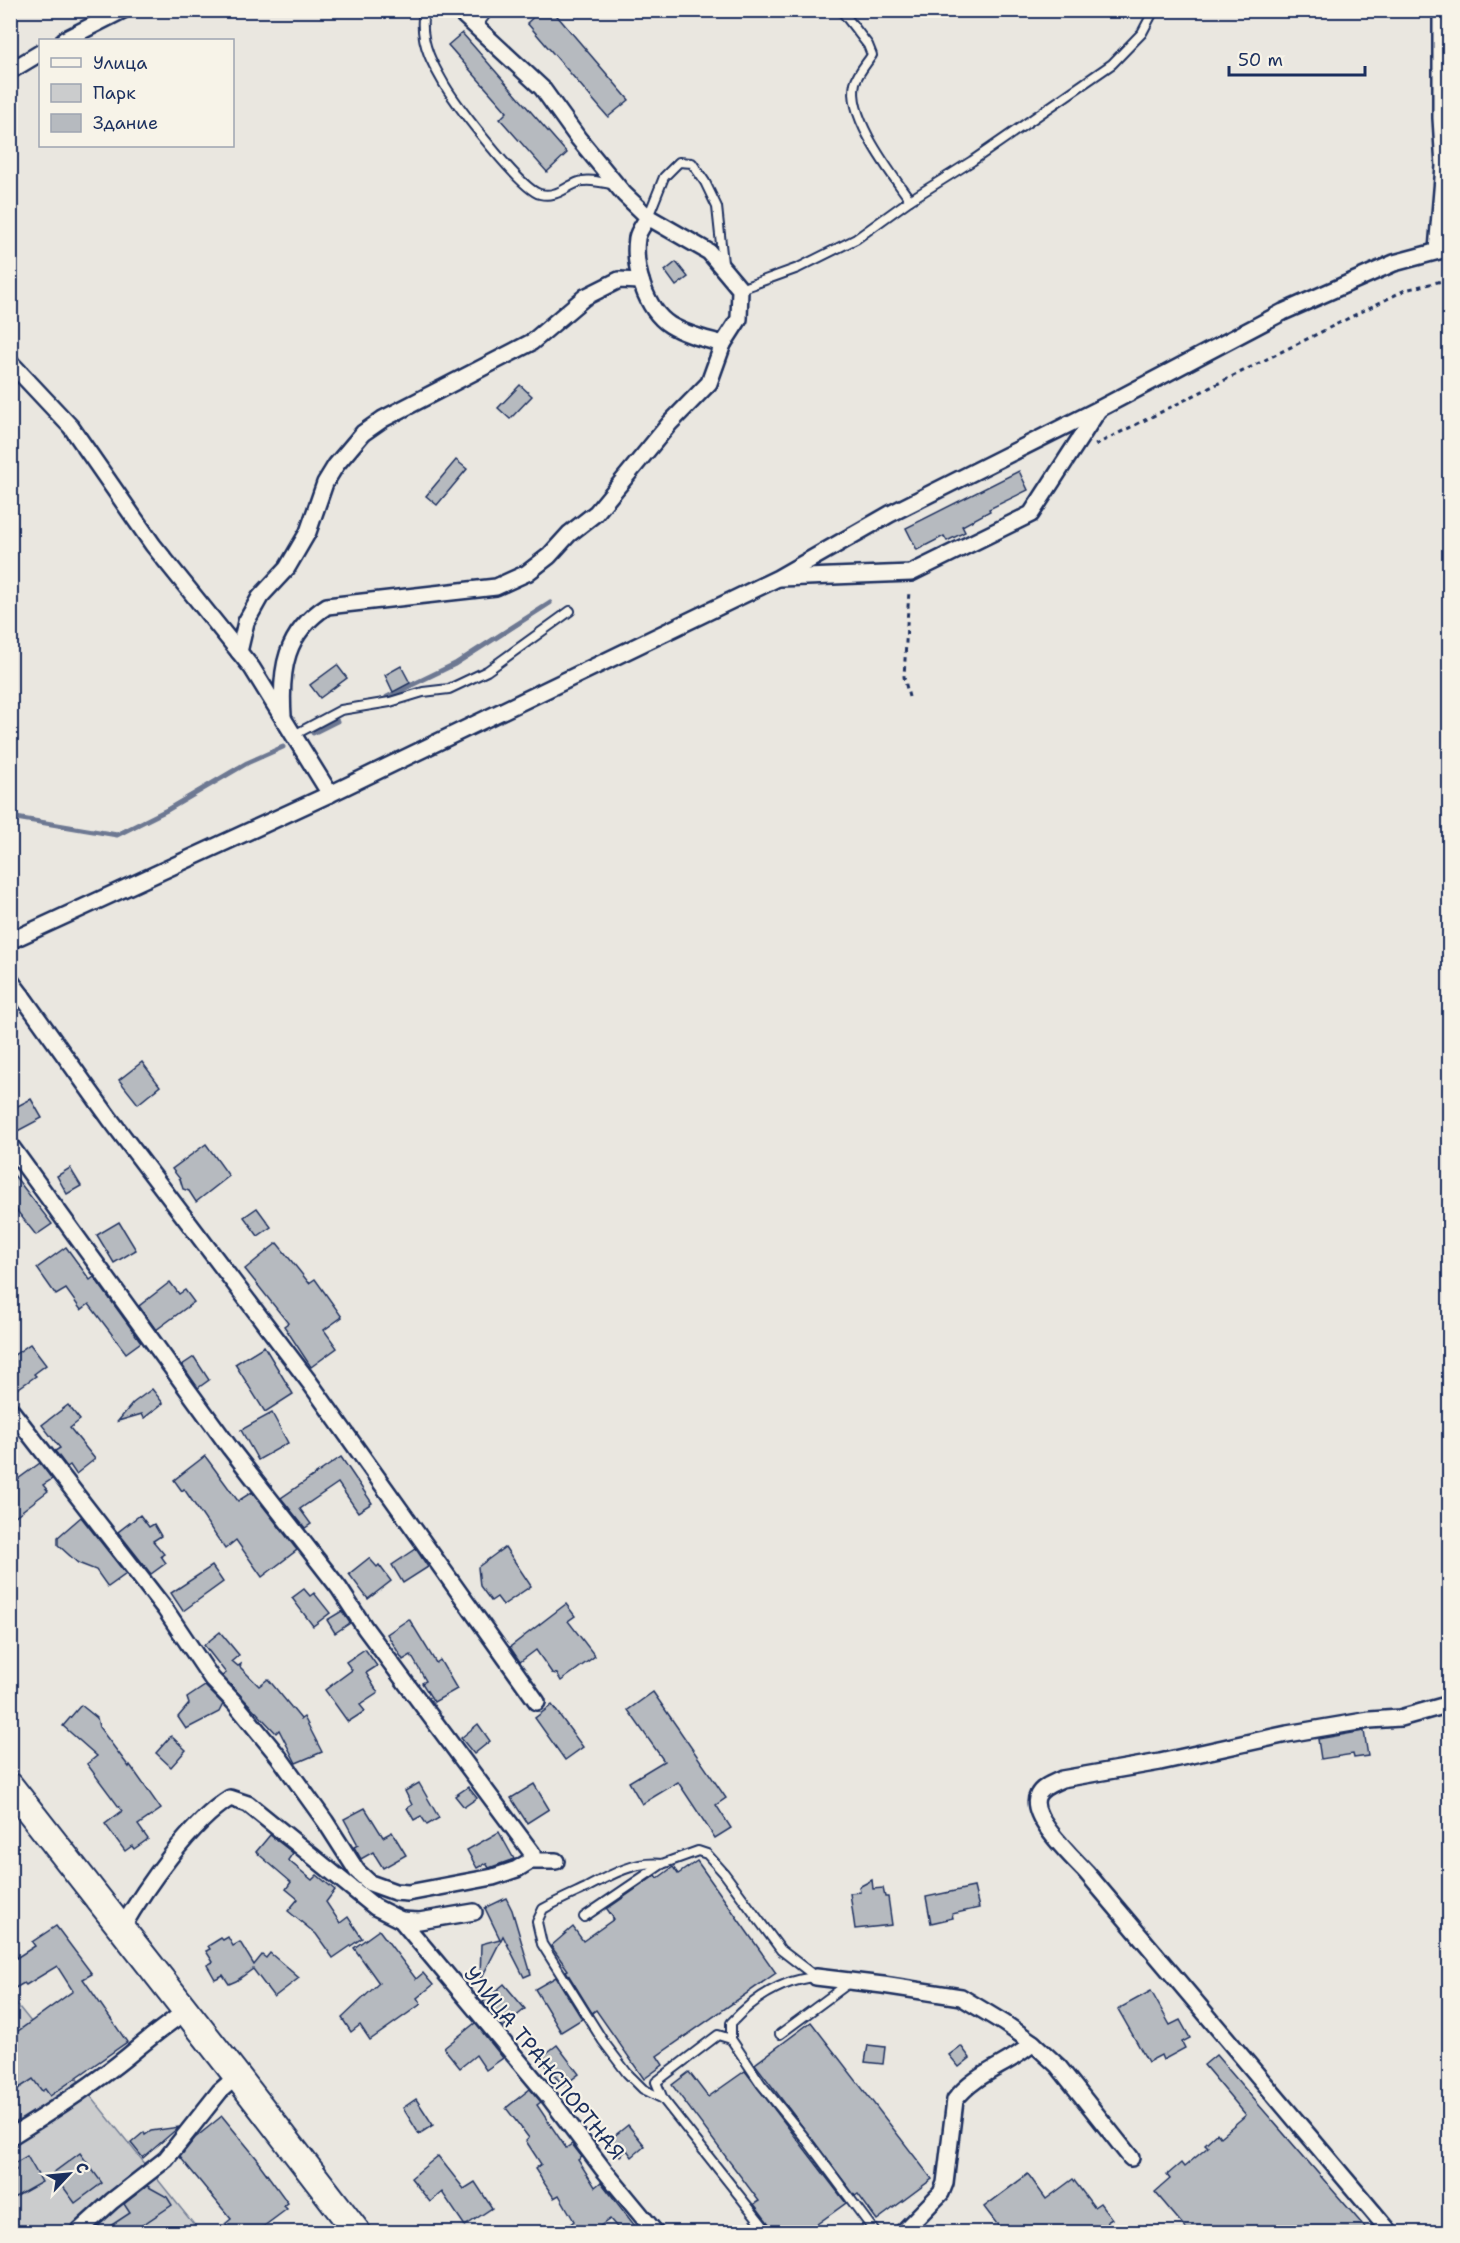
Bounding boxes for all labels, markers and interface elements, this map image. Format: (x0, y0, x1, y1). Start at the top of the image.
legend (39, 39, 234, 147)
scale bar (1229, 39, 1366, 77)
text: 50 m (1238, 48, 1283, 72)
text: Улица (93, 51, 147, 75)
text: Парк (93, 81, 136, 105)
text: Здание (93, 111, 158, 135)
street label: УЛИЦА ТРАНСПОРТНАЯ (457, 1960, 631, 2166)
north arrow (39, 2144, 99, 2204)
text: С (70, 2159, 94, 2177)

